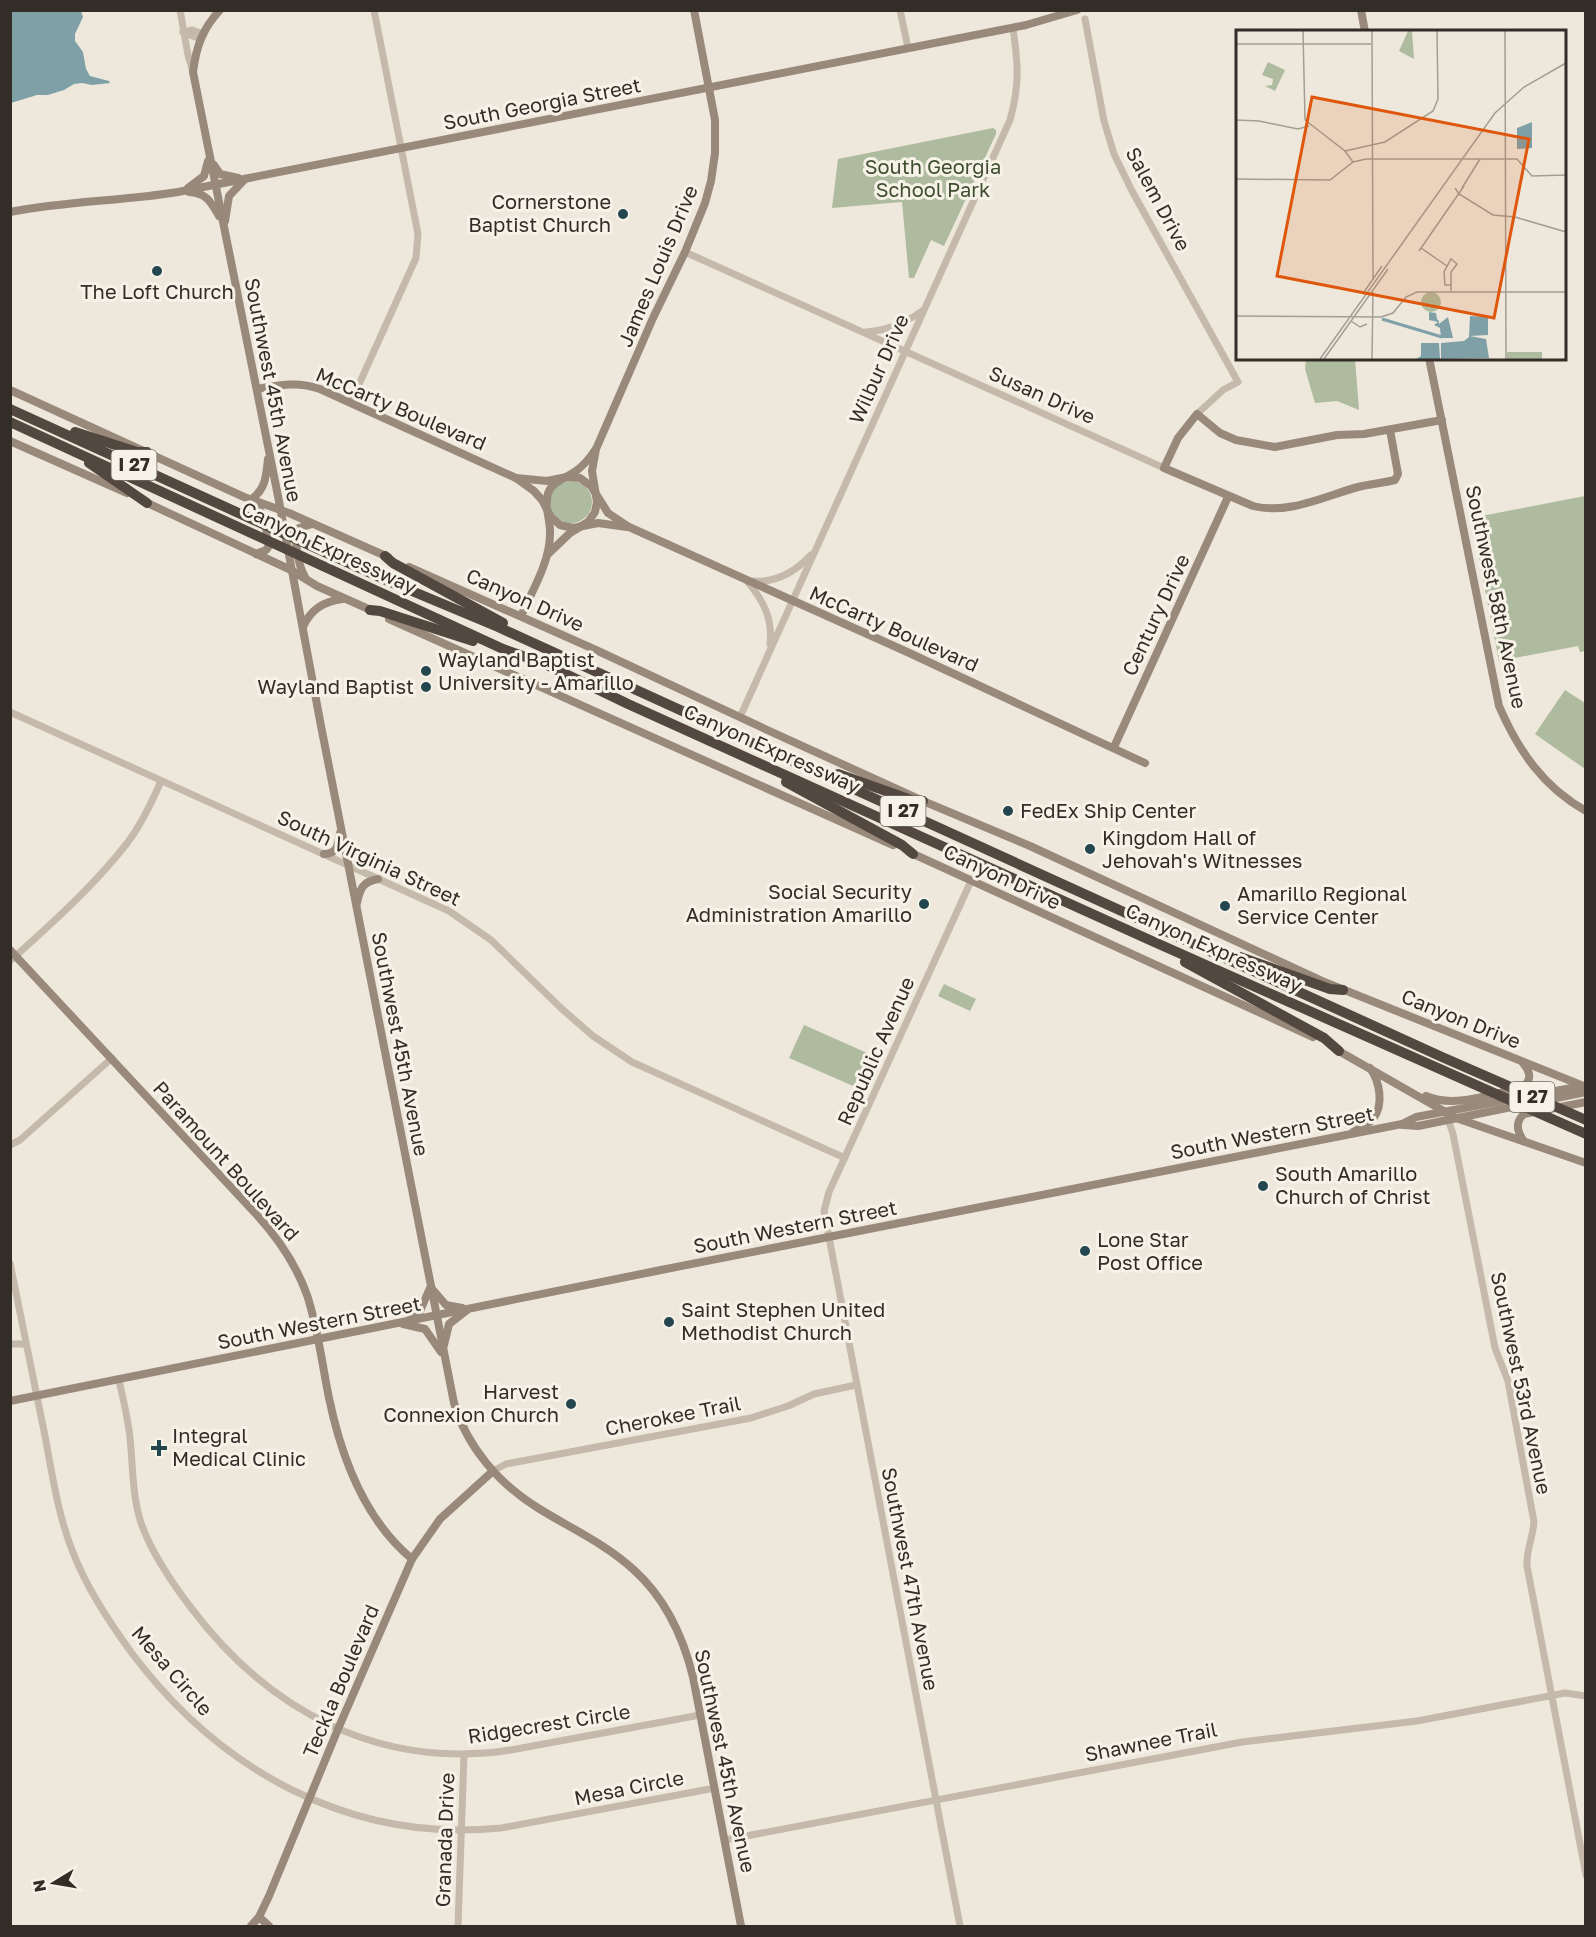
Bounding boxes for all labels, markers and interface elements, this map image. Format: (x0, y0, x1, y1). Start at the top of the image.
inset map (1236, 30, 1566, 360)
street label: South Georgia Street (441, 72, 643, 134)
street label: Salem Drive (1121, 142, 1196, 255)
park label: South Georgia School Park (865, 154, 1001, 201)
street label: James Louis Drive (612, 181, 702, 350)
place label: Cornerstone Baptist Church (468, 189, 611, 236)
marker: Cornerstone Baptist Church (616, 207, 630, 221)
marker: The Loft Church (150, 264, 164, 278)
street label: Southwest 45th Avenue (240, 276, 308, 504)
place label: The Loft Church (80, 279, 234, 303)
street label: Wilbur Drive (843, 310, 913, 427)
street label: Susan Drive (986, 360, 1099, 428)
street label: McCarty Boulevard (313, 361, 490, 455)
road number: I 27 (112, 450, 156, 480)
street label: Southwest 58th Avenue (1462, 483, 1532, 711)
street label: Canyon Expressway (238, 496, 421, 598)
street label: Century Drive (1116, 550, 1194, 679)
street label: Canyon Drive (463, 562, 588, 636)
street label: McCarty Boulevard (806, 580, 983, 676)
place label: Wayland Baptist University - Amarillo (438, 647, 634, 694)
marker: Wayland Baptist University - Amarillo (419, 664, 433, 678)
place label: Wayland Baptist (257, 674, 414, 698)
marker: Wayland Baptist (419, 680, 433, 694)
street label: Canyon Expressway (680, 698, 864, 798)
road number: I 27 (880, 796, 926, 826)
place label: FedEx Ship Center (1020, 798, 1196, 822)
street label: South Virginia Street (274, 804, 465, 910)
marker: FedEx Ship Center (1001, 804, 1015, 818)
place label: Kingdom Hall of Jehovah's Witnesses (1102, 825, 1302, 872)
street label: Canyon Drive (940, 838, 1065, 914)
marker: Kingdom Hall of Jehovah's Witnesses (1083, 842, 1097, 856)
place label: Social Security Administration Amarillo (686, 879, 912, 926)
place label: Amarillo Regional Service Center (1237, 881, 1407, 928)
marker: Social Security Administration Amarillo (917, 897, 931, 911)
street label: Canyon Expressway (1122, 897, 1306, 997)
marker: Amarillo Regional Service Center (1218, 899, 1232, 913)
street label: Southwest 45th Avenue (367, 930, 435, 1158)
street label: Republic Avenue (832, 973, 919, 1129)
street label: Canyon Drive (1398, 983, 1524, 1053)
street label: Paramount Boulevard (149, 1075, 305, 1245)
road number: I 27 (1510, 1082, 1555, 1112)
street label: South Western Street (1168, 1101, 1376, 1164)
place label: South Amarillo Church of Christ (1275, 1161, 1431, 1208)
marker: South Amarillo Church of Christ (1256, 1179, 1270, 1193)
street label: South Western Street (691, 1195, 899, 1258)
place label: Lone Star Post Office (1097, 1227, 1203, 1274)
marker: Lone Star Post Office (1078, 1244, 1092, 1258)
street label: Southwest 53rd Avenue (1487, 1269, 1557, 1496)
street label: South Western Street (215, 1291, 423, 1354)
place label: Saint Stephen United Methodist Church (681, 1297, 885, 1344)
marker: Saint Stephen United Methodist Church (662, 1315, 676, 1329)
place label: Harvest Connexion Church (383, 1379, 559, 1426)
street label: Cherokee Trail (603, 1390, 743, 1440)
marker: Harvest Connexion Church (564, 1397, 578, 1411)
place label: Integral Medical Clinic (172, 1423, 306, 1470)
marker: Integral Medical Clinic (150, 1439, 168, 1457)
street label: Southwest 47th Avenue (878, 1465, 944, 1692)
street label: Teckla Boulevard (297, 1601, 383, 1761)
street label: Mesa Circle (127, 1621, 218, 1720)
street label: Southwest 45th Avenue (691, 1647, 761, 1875)
street label: Ridgecrest Circle (466, 1698, 632, 1748)
street label: Shawnee Trail (1083, 1716, 1219, 1766)
street label: Mesa Circle (572, 1765, 686, 1809)
street label: Granada Drive (430, 1772, 458, 1908)
north arrow (24, 1853, 84, 1913)
text: N (28, 1878, 50, 1894)

